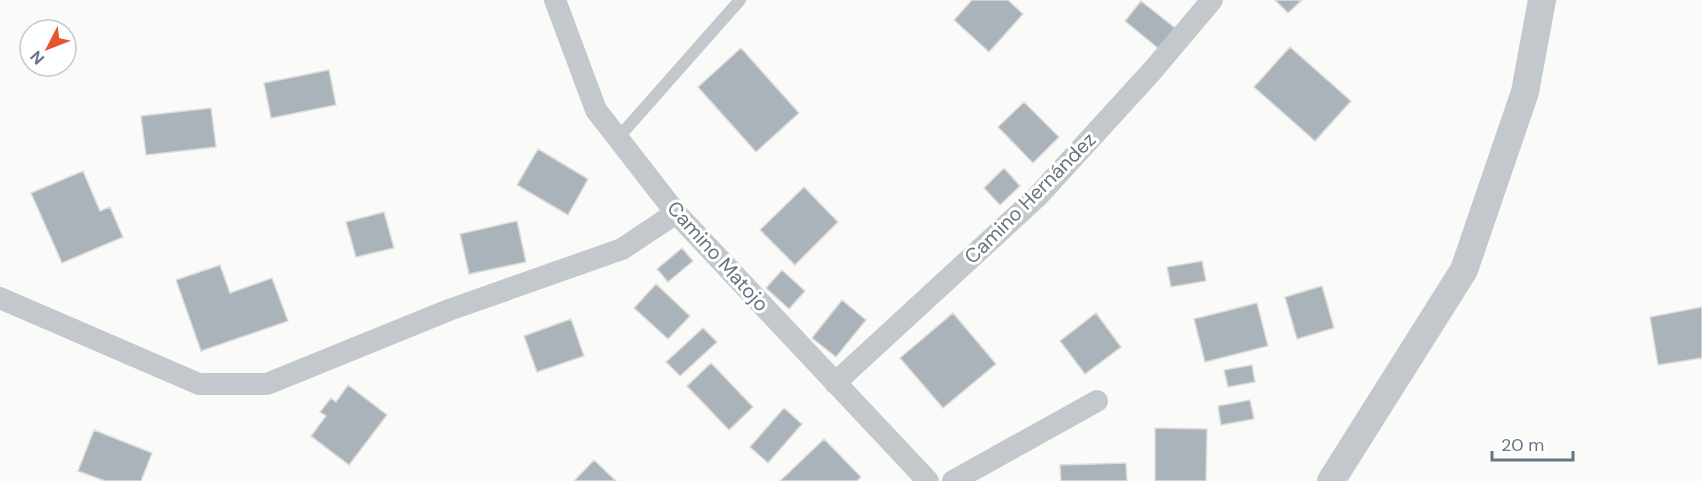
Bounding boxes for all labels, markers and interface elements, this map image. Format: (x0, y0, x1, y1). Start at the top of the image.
north arrow (18, 18, 78, 78)
text: N (26, 46, 49, 69)
street label: Camino Hernández (959, 127, 1101, 269)
street label: Camino Matojo (661, 195, 775, 317)
scale bar (1492, 424, 1573, 462)
text: 20 m (1501, 433, 1544, 457)

